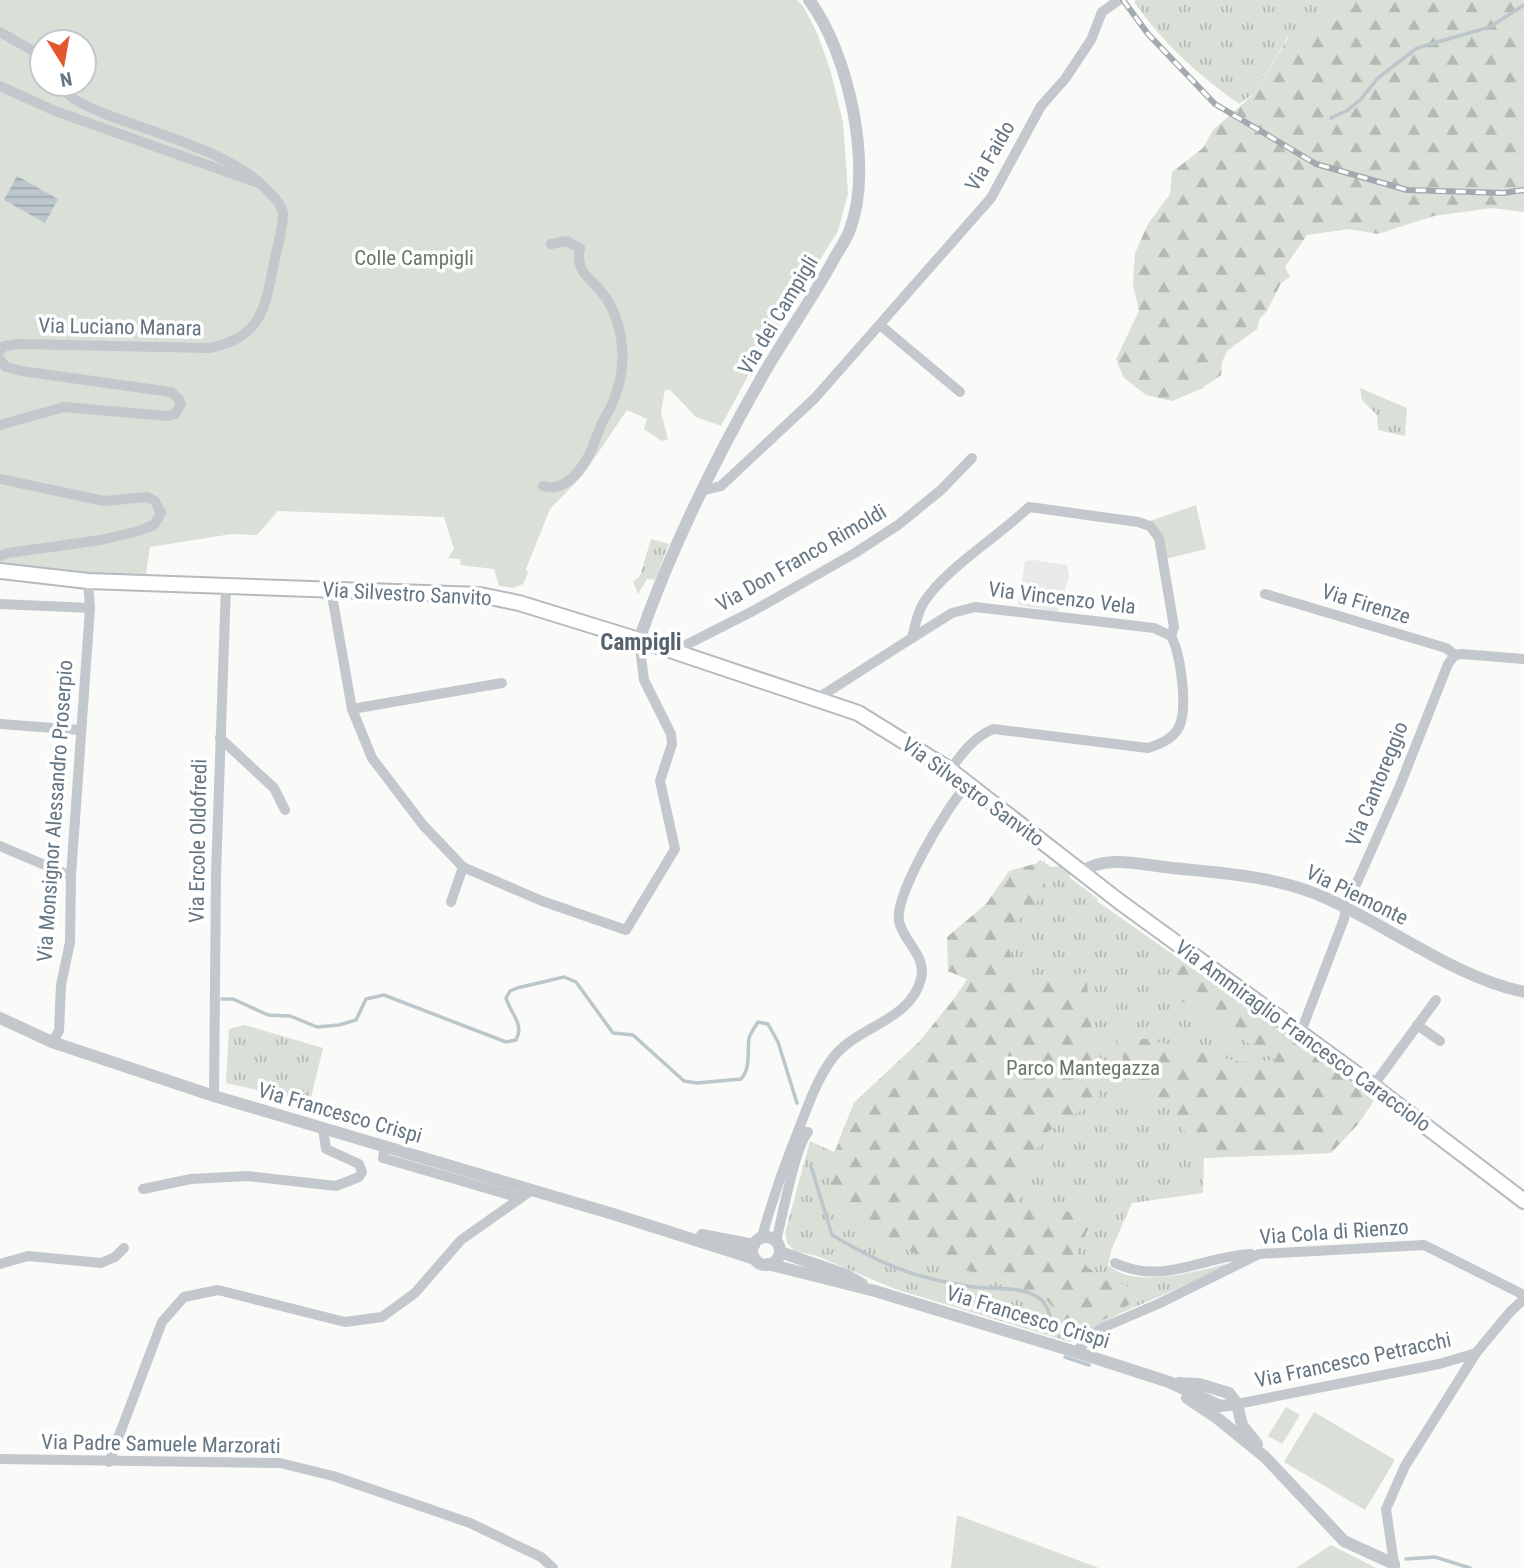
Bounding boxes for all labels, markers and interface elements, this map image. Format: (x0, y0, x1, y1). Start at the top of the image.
north arrow (28, 28, 98, 98)
text: N (58, 67, 74, 92)
street label: Via Faido (960, 117, 1020, 195)
park label: Colle Campigli (354, 246, 474, 270)
street label: Via dei Campigli (733, 251, 823, 379)
street label: Via Luciano Manara (38, 314, 202, 340)
street label: Via Don Franco Rimoldi (712, 499, 890, 617)
street label: Via Vincenzo Vela (987, 577, 1137, 619)
street label: Via Silvestro Sanvito (322, 578, 492, 610)
street label: Via Firenze (1319, 579, 1413, 629)
district label: Campigli (600, 629, 682, 656)
street label: Via Monsignor Alessandro Proserpio (32, 659, 78, 963)
street label: Via Cantoreggio (1341, 718, 1413, 850)
street label: Via Silvestro Sanvito (897, 732, 1049, 852)
street label: Via Ercole Oldofredi (185, 759, 211, 923)
street label: Via Piemonte (1302, 860, 1412, 930)
street label: Via Ammiraglio Francesco Caracciolo (1171, 935, 1435, 1137)
park label: Parco Mantegazza (1006, 1056, 1160, 1080)
street label: Via Francesco Crispi (255, 1078, 425, 1148)
street label: Via Cola di Rienzo (1259, 1215, 1409, 1249)
street label: Via Francesco Crispi (943, 1281, 1113, 1353)
street label: Via Francesco Petracchi (1253, 1328, 1453, 1392)
street label: Via Padre Samuele Marzorati (41, 1430, 281, 1458)

